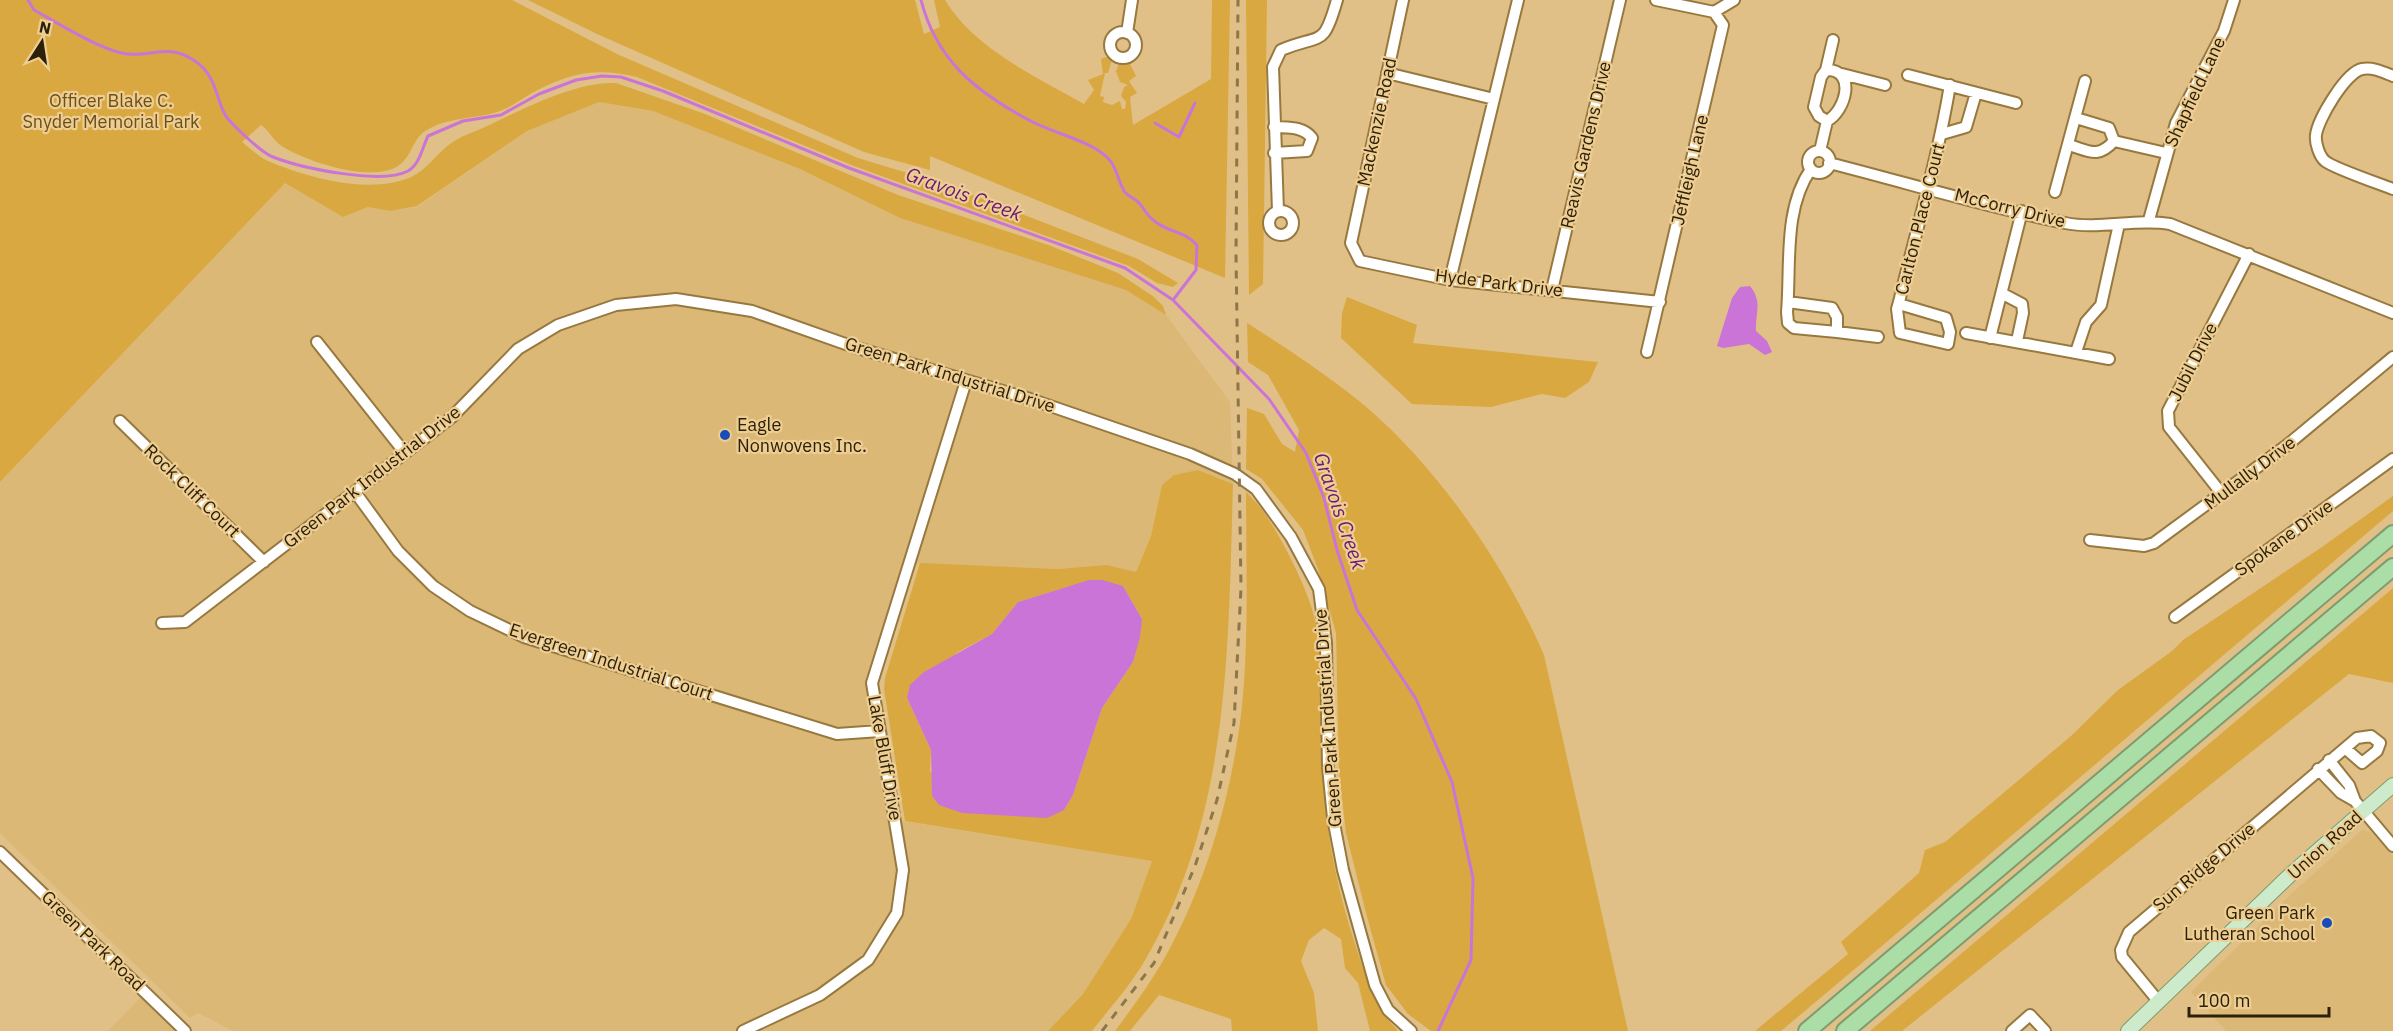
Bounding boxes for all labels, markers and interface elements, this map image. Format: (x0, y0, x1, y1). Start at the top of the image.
north arrow (12, 12, 72, 72)
text: N (37, 16, 53, 38)
street label: Shapfield Lane (2159, 33, 2230, 151)
street label: Mackenzie Road (1352, 55, 1401, 188)
street label: Reavis Gardens Drive (1555, 59, 1616, 231)
park label: Officer Blake C. Snyder Memorial Park (22, 89, 200, 133)
street label: Jeffleigh Lane (1666, 112, 1713, 227)
street label: Carlton Place Court (1889, 140, 1950, 297)
water label: Gravois Creek (902, 160, 1027, 227)
street label: McCorry Drive (1952, 183, 2068, 232)
street label: Hyde Park Drive (1434, 263, 1564, 302)
street label: Jubil Drive (2163, 318, 2222, 405)
street label: Green Park Industrial Drive (842, 332, 1058, 418)
street label: Green Park Industrial Drive (278, 400, 465, 553)
place label: Eagle Nonwovens Inc. (737, 413, 867, 457)
marker: Eagle Nonwovens Inc. (718, 428, 732, 442)
street label: Mullally Drive (2199, 431, 2300, 514)
street label: Rock Cliff Court (139, 439, 245, 542)
water label: Gravois Creek (1308, 449, 1373, 573)
street label: Spokane Drive (2230, 494, 2338, 581)
street label: Green Park Industrial Drive (1308, 608, 1347, 828)
street label: Evergreen Industrial Court (506, 618, 716, 705)
street label: Lake Bluff Drive (863, 694, 908, 822)
street label: Union Road (2282, 805, 2367, 884)
street label: Sun Ridge Drive (2148, 817, 2260, 916)
street label: Green Park Road (37, 885, 150, 996)
place label: Green Park Lutheran School (2184, 901, 2316, 945)
marker: Green Park Lutheran School (2320, 916, 2334, 930)
scale bar (2189, 980, 2328, 1018)
text: 100 m (2198, 989, 2250, 1012)

